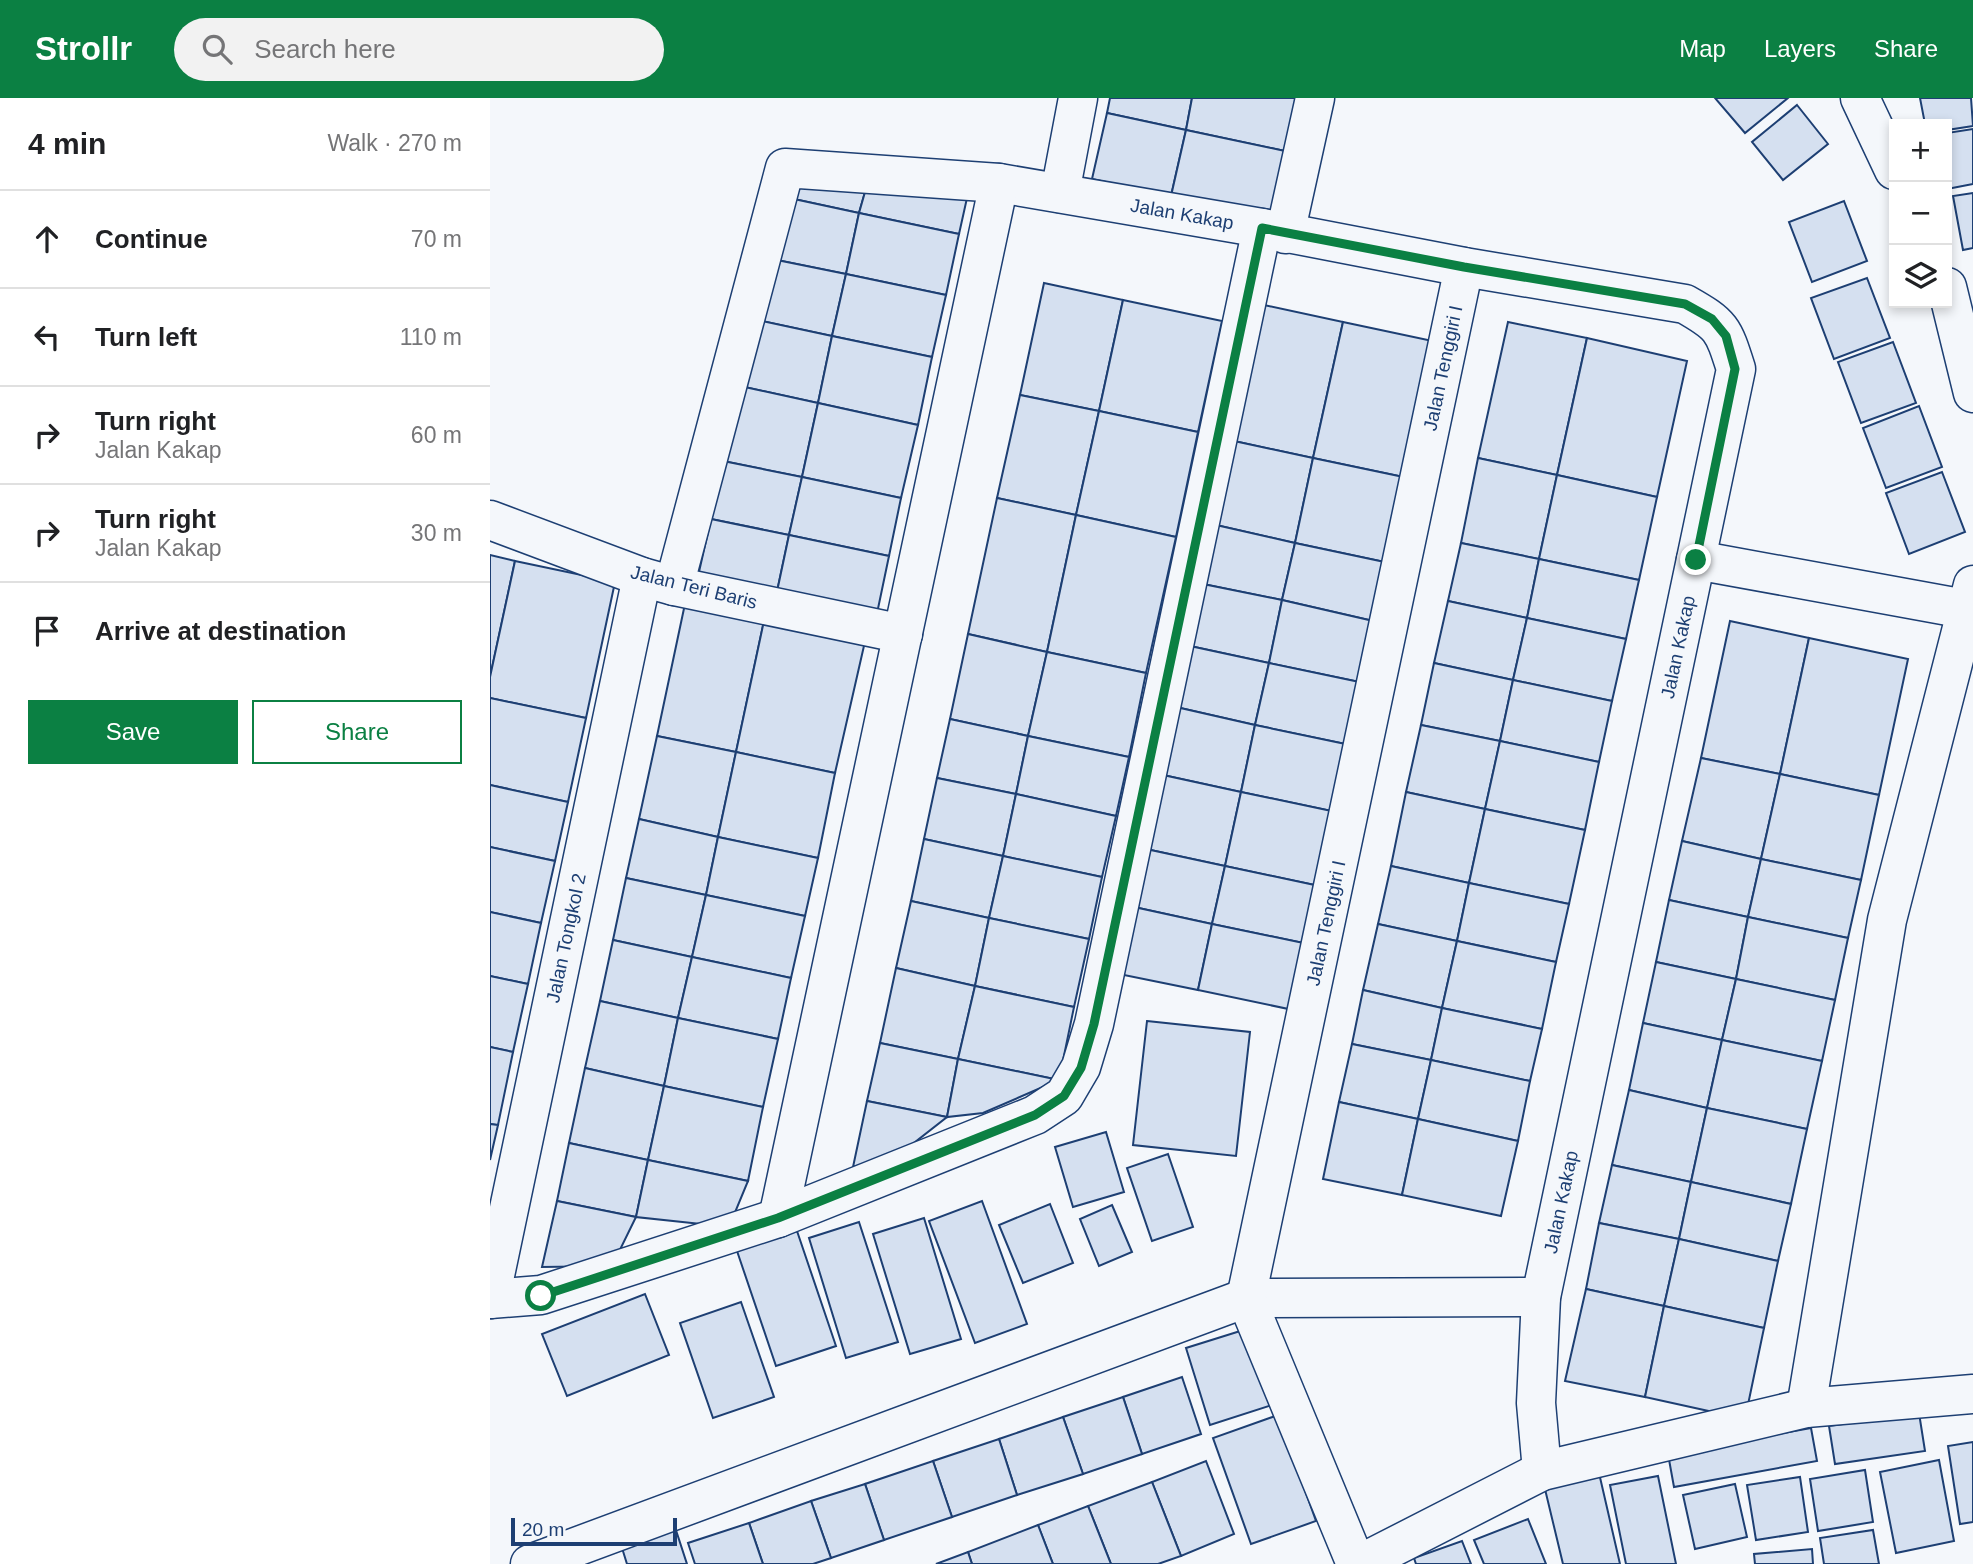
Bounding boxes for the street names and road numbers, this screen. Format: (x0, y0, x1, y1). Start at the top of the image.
street label: Jalan Kakap (1129, 195, 1235, 233)
street label: Jalan Tenggiri I (1419, 303, 1467, 433)
street label: Jalan Teri Baris (629, 561, 759, 613)
street label: Jalan Kakap (1657, 594, 1699, 700)
street label: Jalan Tenggiri I (1302, 858, 1350, 988)
street label: Jalan Tongkol 2 (542, 871, 590, 1005)
street label: Jalan Kakap (1540, 1149, 1582, 1255)

